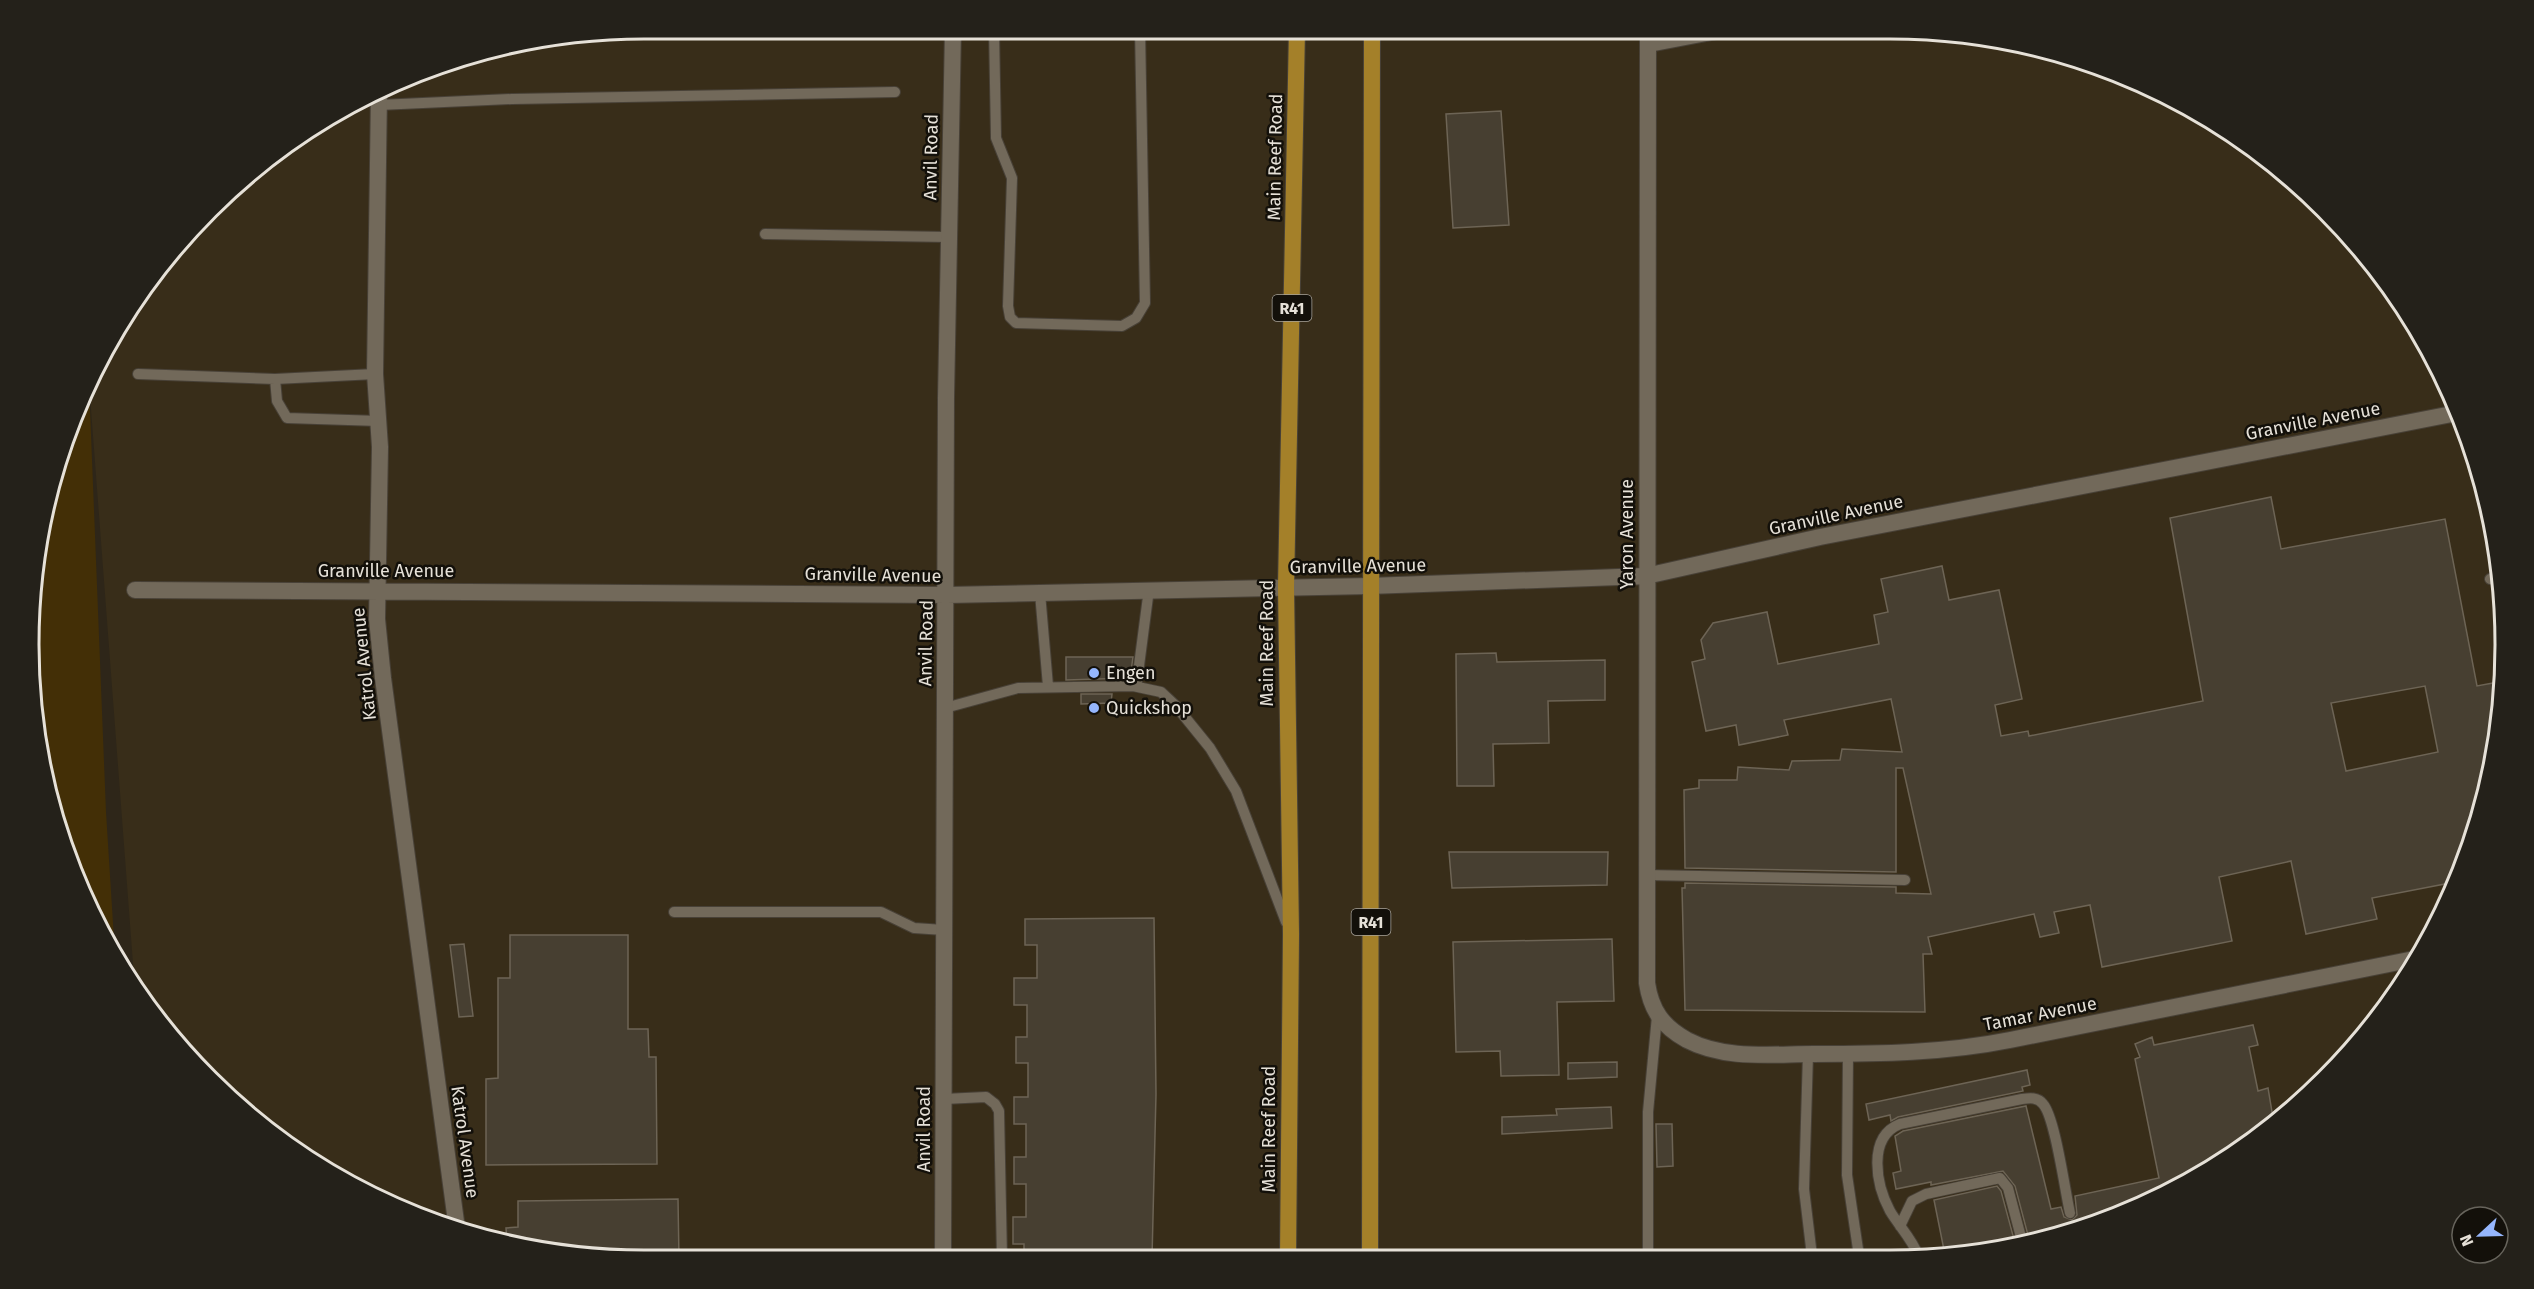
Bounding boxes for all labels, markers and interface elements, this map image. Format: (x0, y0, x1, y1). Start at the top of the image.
street label: Main Reef Road (1263, 93, 1287, 221)
street label: Anvil Road (919, 114, 943, 200)
road number: R41 (1272, 295, 1312, 321)
street label: Granville Avenue (2244, 397, 2382, 445)
street label: Yaron Avenue (1616, 479, 1638, 589)
street label: Granville Avenue (1767, 490, 1905, 540)
street label: Granville Avenue (1290, 554, 1426, 578)
street label: Granville Avenue (318, 560, 454, 582)
street label: Granville Avenue (805, 563, 941, 587)
street label: Main Reef Road (1256, 580, 1278, 706)
street label: Anvil Road (914, 600, 938, 686)
street label: Katrol Avenue (347, 606, 381, 722)
place label: Engen (1106, 662, 1155, 684)
marker: Engen (1087, 666, 1101, 680)
place label: Quickshop (1106, 697, 1192, 719)
marker: Quickshop (1087, 701, 1101, 715)
road number: R41 (1352, 909, 1390, 935)
street label: Tamar Avenue (1982, 992, 2098, 1036)
street label: Main Reef Road (1258, 1066, 1280, 1192)
street label: Katrol Avenue (446, 1084, 484, 1200)
street label: Anvil Road (913, 1086, 935, 1172)
north arrow (2450, 1205, 2510, 1265)
text: N (2456, 1232, 2477, 1249)

